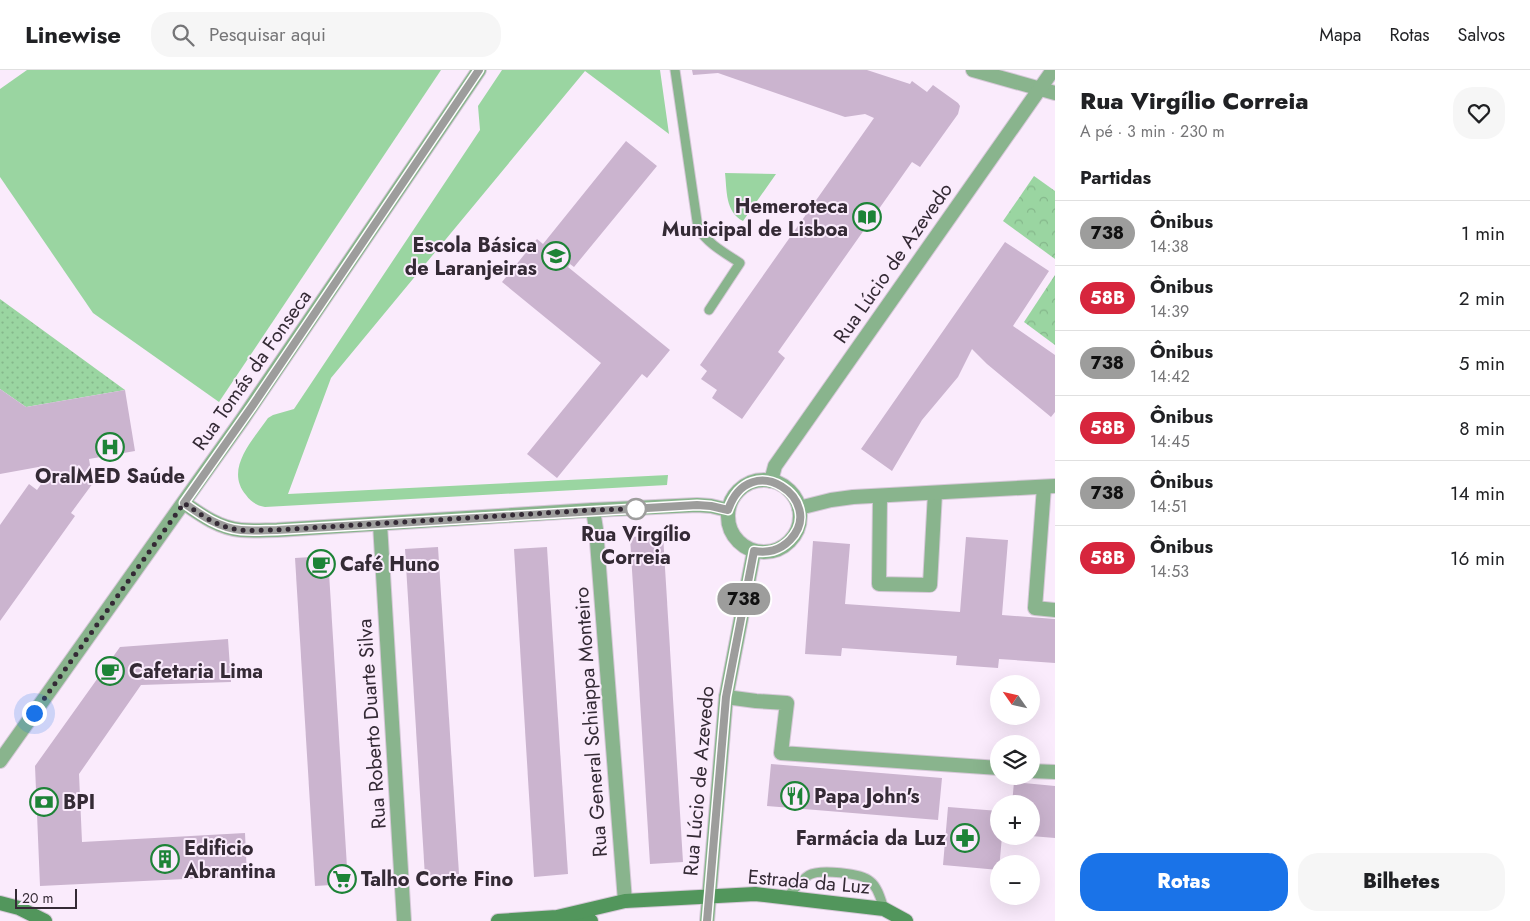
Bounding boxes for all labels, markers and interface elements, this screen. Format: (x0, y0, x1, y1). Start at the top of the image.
search box (151, 12, 501, 57)
text: Linewise (25, 17, 121, 52)
icon: search (169, 21, 197, 49)
text: Pesquisar aqui (209, 21, 326, 48)
text: Mapa (1319, 22, 1361, 48)
text: Rotas (1389, 22, 1430, 48)
text: Salvos (1458, 22, 1505, 48)
text: Rua Virgílio Correia (1080, 83, 1309, 118)
button: heart (1453, 87, 1505, 139)
text: A pé · 3 min · 230 m (1080, 120, 1225, 143)
text: Partidas (1080, 164, 1151, 191)
street label: Rua Lúcio de Azevedo (827, 177, 960, 349)
place label: Hemeroteca Municipal de Lisboa (662, 192, 848, 244)
library icon: Hemeroteca Municipal de Lisboa (852, 202, 882, 232)
text: Ônibus (1150, 208, 1213, 235)
text: 738 (1091, 220, 1124, 246)
text: 1 min (1461, 220, 1505, 247)
place label: Escola Básica de Laranjeiras (405, 231, 537, 283)
text: 14:38 (1150, 235, 1189, 258)
school or university icon: Escola Básica de Laranjeiras (541, 241, 571, 271)
text: Ônibus (1150, 273, 1213, 300)
street label: Rua Tomás da Fonseca (186, 284, 318, 456)
text: 58B (1090, 285, 1125, 311)
text: 2 min (1459, 285, 1505, 312)
text: 14:39 (1150, 300, 1189, 323)
text: Ônibus (1150, 338, 1213, 365)
text: 738 (1091, 350, 1124, 376)
text: 5 min (1459, 350, 1505, 377)
text: 14:42 (1150, 365, 1190, 388)
text: Ônibus (1150, 403, 1213, 430)
text: 58B (1090, 415, 1125, 441)
text: 8 min (1459, 415, 1505, 442)
text: 14:45 (1150, 430, 1190, 453)
hospital icon: OralMED Saúde (95, 432, 125, 462)
place label: OralMED Saúde (35, 462, 185, 491)
text: Ônibus (1150, 468, 1213, 495)
text: 738 (1091, 480, 1124, 506)
text: 14 min (1450, 480, 1505, 507)
text: 14:51 (1150, 495, 1188, 518)
marker: Rua Virgílio Correia (625, 498, 647, 520)
place label: Rua Virgílio Correia (581, 520, 691, 572)
text: Ônibus (1150, 533, 1213, 560)
text: 58B (1090, 545, 1125, 571)
text: 16 min (1450, 545, 1505, 572)
cafe icon: Café Huno (306, 549, 336, 579)
place label: Café Huno (340, 550, 440, 579)
text: 14:53 (1150, 560, 1189, 583)
line badge: 738 (715, 583, 773, 615)
street label: Rua General Schiappa Monteiro (567, 586, 615, 858)
text: 738 (727, 586, 761, 612)
street label: Rua Roberto Duarte Silva (350, 618, 394, 830)
cafe icon: Cafetaria Lima (95, 656, 125, 686)
place label: Cafetaria Lima (129, 657, 263, 686)
north arrow (990, 675, 1040, 725)
map controls (990, 675, 1040, 905)
street label: Rua Lúcio de Azevedo (676, 685, 722, 877)
your location (22, 701, 47, 726)
button: layers (990, 735, 1040, 785)
restaurant icon: Papa John's (780, 781, 810, 811)
place label: Papa John's (814, 782, 920, 811)
bank icon: BPI (29, 787, 59, 817)
place label: BPI (63, 788, 95, 817)
button: + (990, 795, 1040, 845)
pharmacy icon: Farmácia da Luz (950, 823, 980, 853)
place label: Farmácia da Luz (796, 824, 947, 853)
place label: Edificio Abrantina (183, 834, 276, 886)
building icon: Edificio Abrantina (150, 844, 180, 874)
button: Rotas (1080, 853, 1288, 911)
button: Bilhetes (1298, 853, 1505, 911)
button: − (990, 855, 1040, 905)
street label: Estrada da Luz (747, 862, 871, 902)
supermarket icon: Talho Corte Fino (327, 864, 357, 894)
place label: Talho Corte Fino (361, 865, 514, 894)
scale bar (15, 886, 78, 909)
text: 20 m (22, 888, 54, 908)

